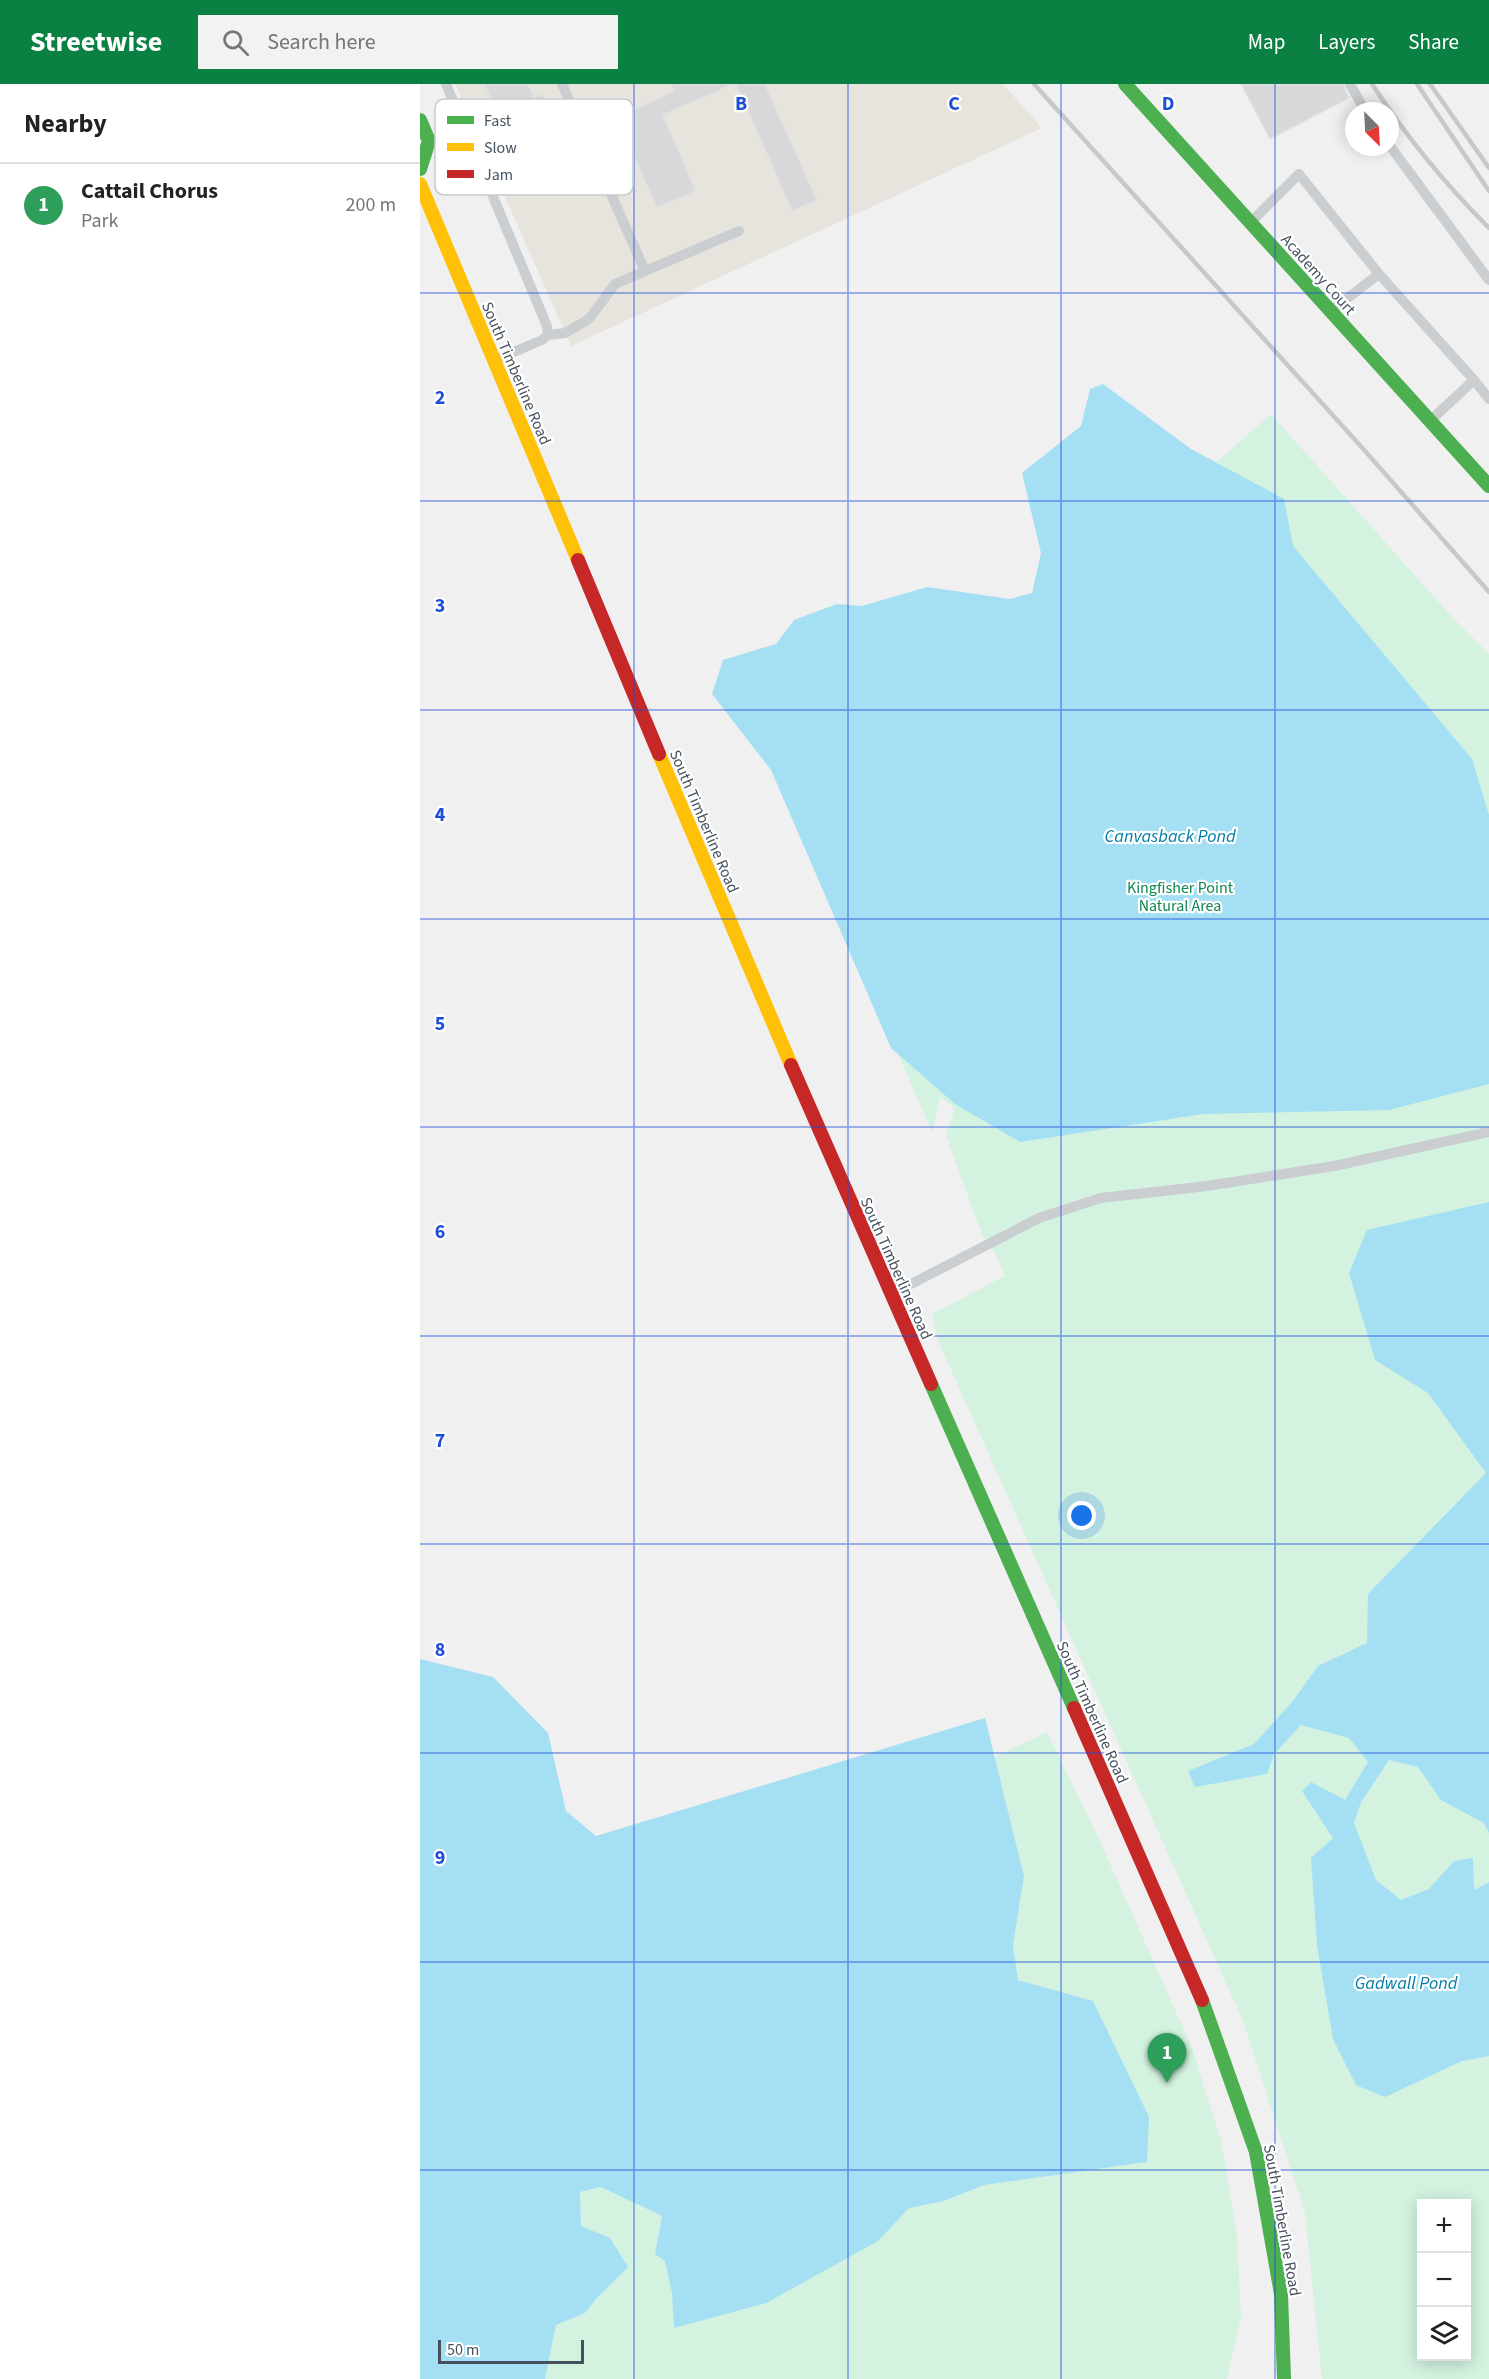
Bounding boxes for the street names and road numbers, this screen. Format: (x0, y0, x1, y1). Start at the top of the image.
street label: Academy Court (1276, 229, 1361, 320)
street label: South Timberline Road (476, 298, 556, 448)
street label: South Timberline Road (664, 746, 744, 896)
street label: South Timberline Road (855, 1194, 937, 1343)
street label: South Timberline Road (1051, 1638, 1133, 1787)
street label: South Timberline Road (1258, 2143, 1306, 2298)

